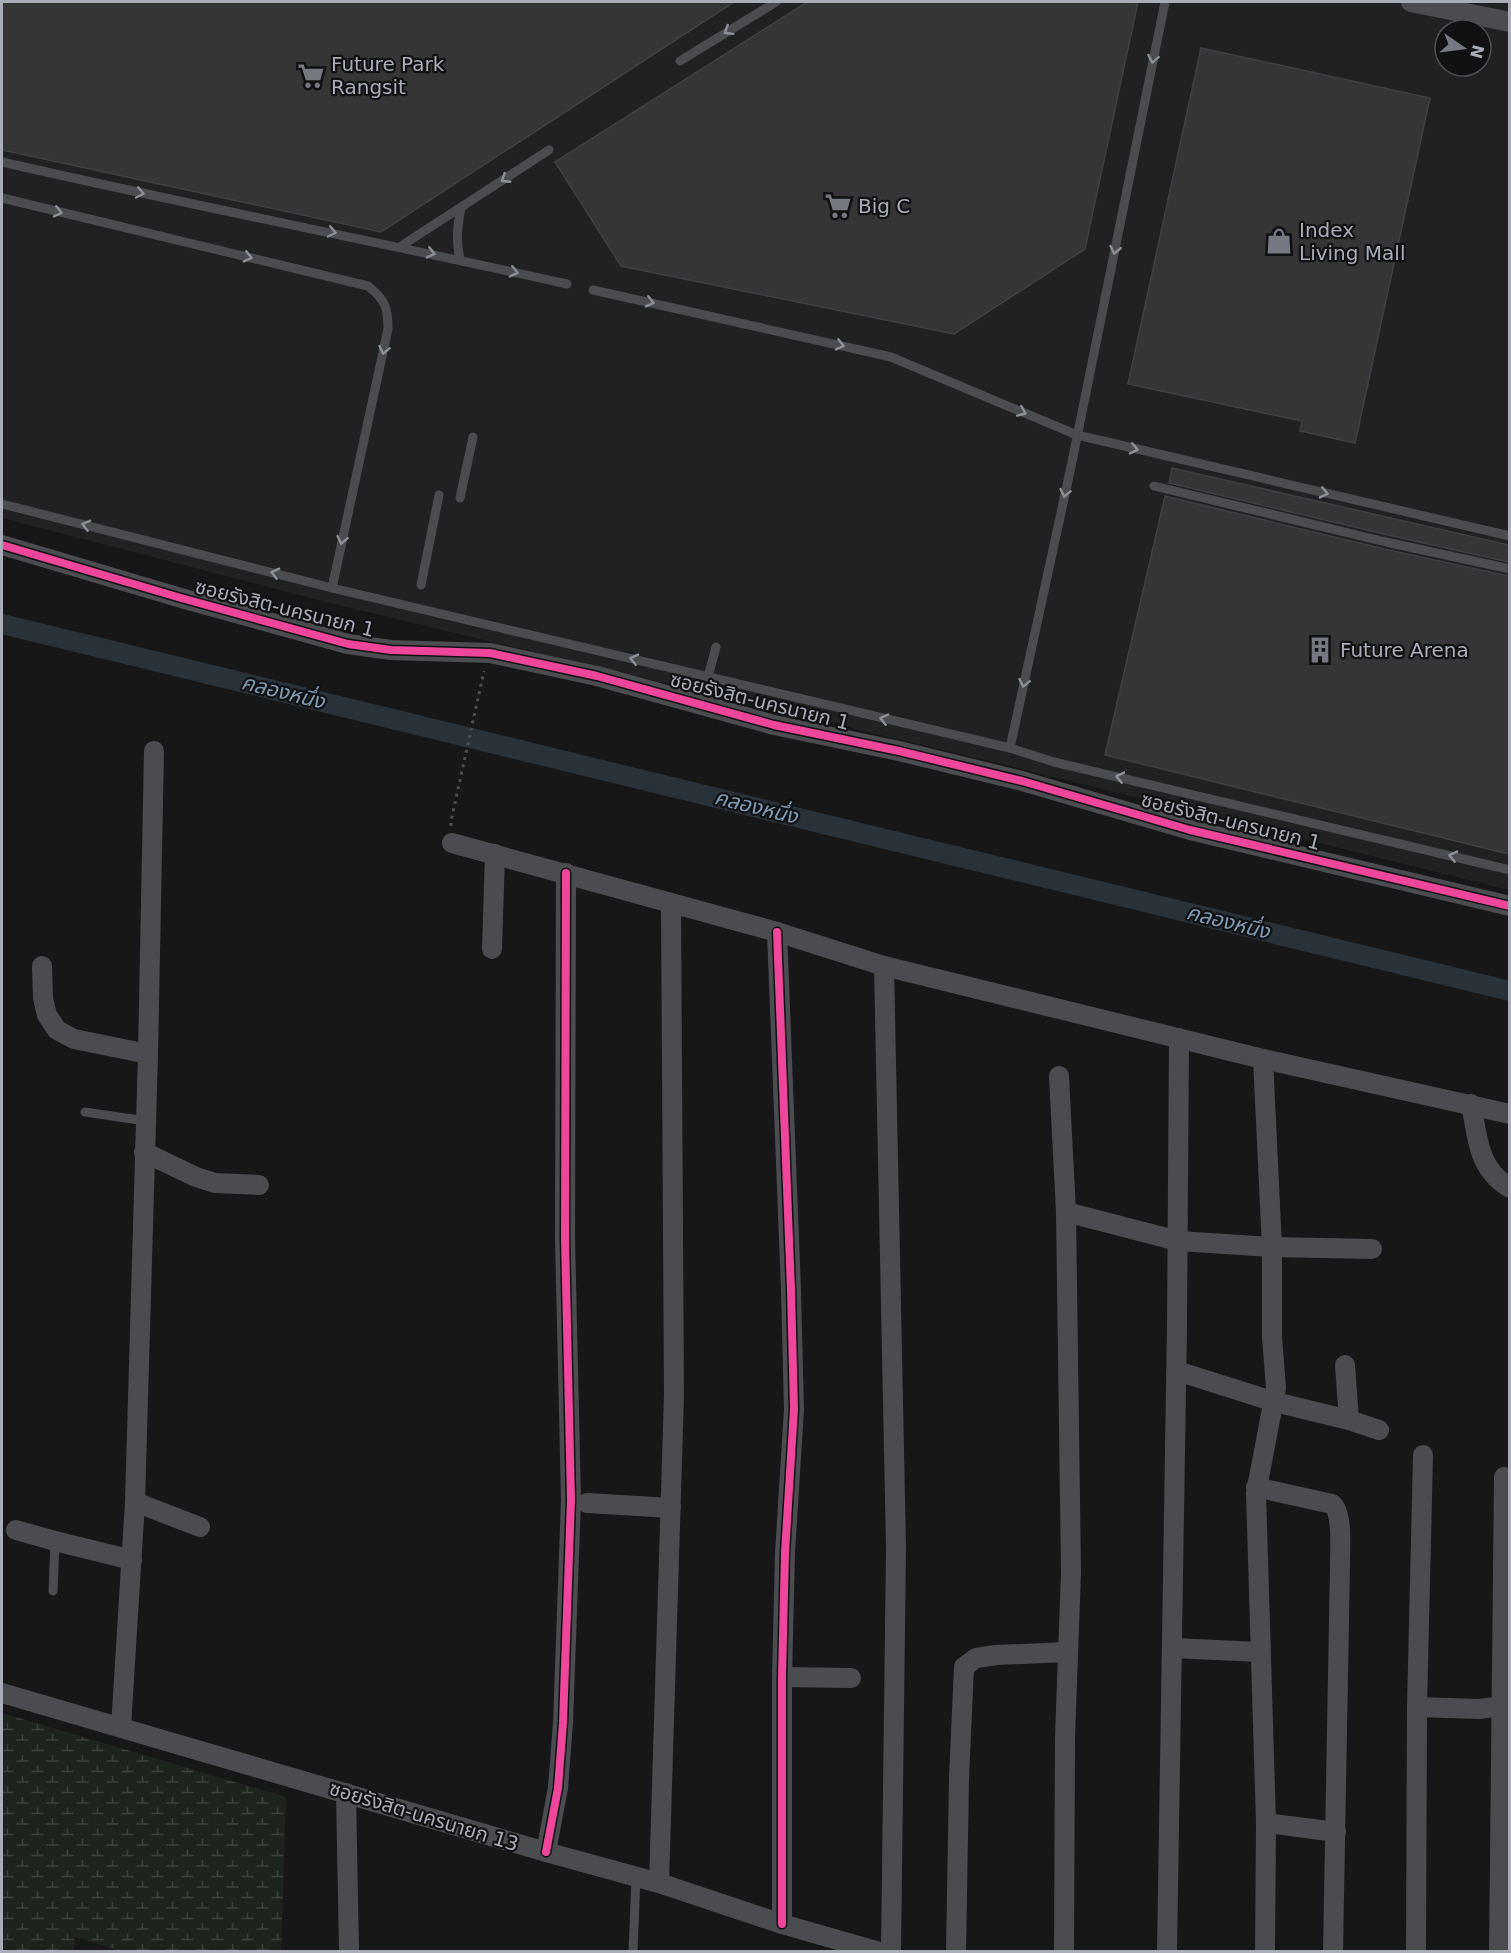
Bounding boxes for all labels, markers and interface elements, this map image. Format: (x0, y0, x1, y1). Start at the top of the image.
north arrow (1433, 18, 1493, 78)
one-way arrow (724, 24, 734, 36)
text: N (1466, 43, 1488, 60)
place label: Future Park Rangsit (331, 52, 445, 99)
one-way arrow (1147, 54, 1160, 64)
supermarket icon: Future Park Rangsit (296, 61, 326, 91)
one-way arrow (501, 172, 512, 183)
one-way arrow (135, 186, 145, 199)
supermarket icon: Big C (823, 191, 853, 221)
place label: Big C (858, 194, 910, 218)
one-way arrow (53, 205, 63, 218)
place label: Index Living Mall (1299, 218, 1405, 265)
one-way arrow (326, 225, 336, 238)
shop icon: Index Living Mall (1264, 226, 1294, 256)
one-way arrow (1109, 245, 1122, 255)
one-way arrow (425, 246, 435, 259)
one-way arrow (243, 250, 253, 263)
one-way arrow (508, 265, 518, 278)
one-way arrow (644, 295, 654, 308)
one-way arrow (835, 338, 845, 351)
one-way arrow (378, 344, 391, 354)
one-way arrow (1016, 405, 1027, 417)
one-way arrow (1129, 441, 1139, 454)
one-way arrow (1319, 485, 1329, 498)
one-way arrow (1059, 487, 1072, 497)
one-way arrow (81, 520, 91, 533)
one-way arrow (336, 535, 349, 545)
one-way arrow (270, 568, 280, 581)
street label: ซอยรังสิต-นครนายก 1 (193, 574, 377, 642)
building icon: Future Arena (1305, 635, 1335, 665)
place label: Future Arena (1340, 638, 1469, 662)
one-way arrow (629, 654, 639, 667)
water label: คลองหนึ่ง (239, 667, 329, 714)
street label: ซอยรังสิต-นครนายก 1 (668, 667, 852, 735)
one-way arrow (1018, 678, 1031, 688)
one-way arrow (880, 714, 890, 727)
one-way arrow (1115, 772, 1125, 785)
water label: คลองหนึ่ง (712, 782, 802, 829)
street label: ซอยรังสิต-นครนายก 1 (1139, 787, 1323, 855)
one-way arrow (1448, 851, 1458, 864)
water label: คลองหนึ่ง (1184, 897, 1274, 944)
street label: ซอยรังสิต-นครนายก 13 (326, 1776, 522, 1856)

